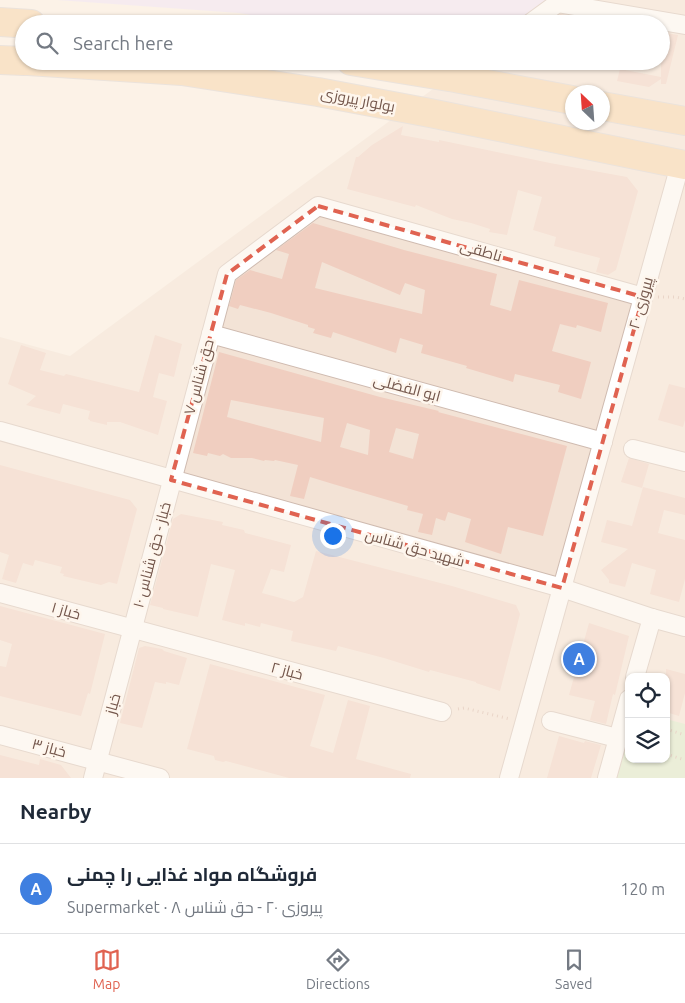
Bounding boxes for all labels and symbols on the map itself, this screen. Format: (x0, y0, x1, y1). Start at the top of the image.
street label: بولوار پیروزی (319, 84, 397, 117)
north arrow (565, 85, 610, 130)
street label: ناطقی (458, 237, 504, 266)
street label: پیروزی ۲۰ (625, 275, 658, 332)
street label: حق شناس ۷ (180, 337, 219, 417)
street label: ابو الفضلی (371, 370, 442, 407)
street label: خباز - حق شناس ۱۰ (129, 500, 176, 610)
your location (320, 523, 346, 549)
street label: شهید حق شناس (363, 525, 467, 572)
street label: خباز ۱ (49, 598, 83, 624)
pin: A (563, 640, 595, 678)
street label: خباز ۲ (269, 658, 305, 684)
street label: خباز (101, 691, 124, 717)
street label: خباز ۳ (30, 735, 68, 761)

